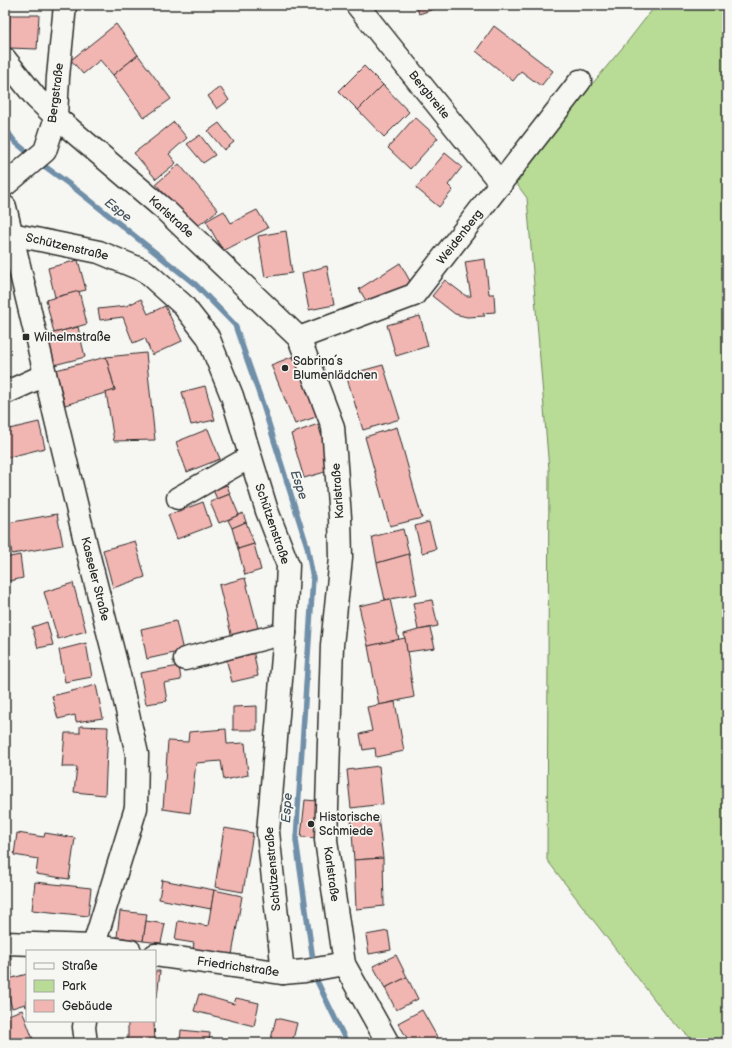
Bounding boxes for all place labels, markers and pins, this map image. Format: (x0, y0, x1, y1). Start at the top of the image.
place label: Wilhelmstraße (34, 330, 111, 345)
marker: Wilhelmstraße (21, 332, 31, 342)
place label: Sabrina´s Blumenlädchen (293, 354, 378, 383)
marker: Sabrina´s Blumenlädchen (280, 363, 290, 373)
place label: Historische Schmiede (319, 810, 380, 839)
marker: Historische Schmiede (306, 819, 316, 829)

